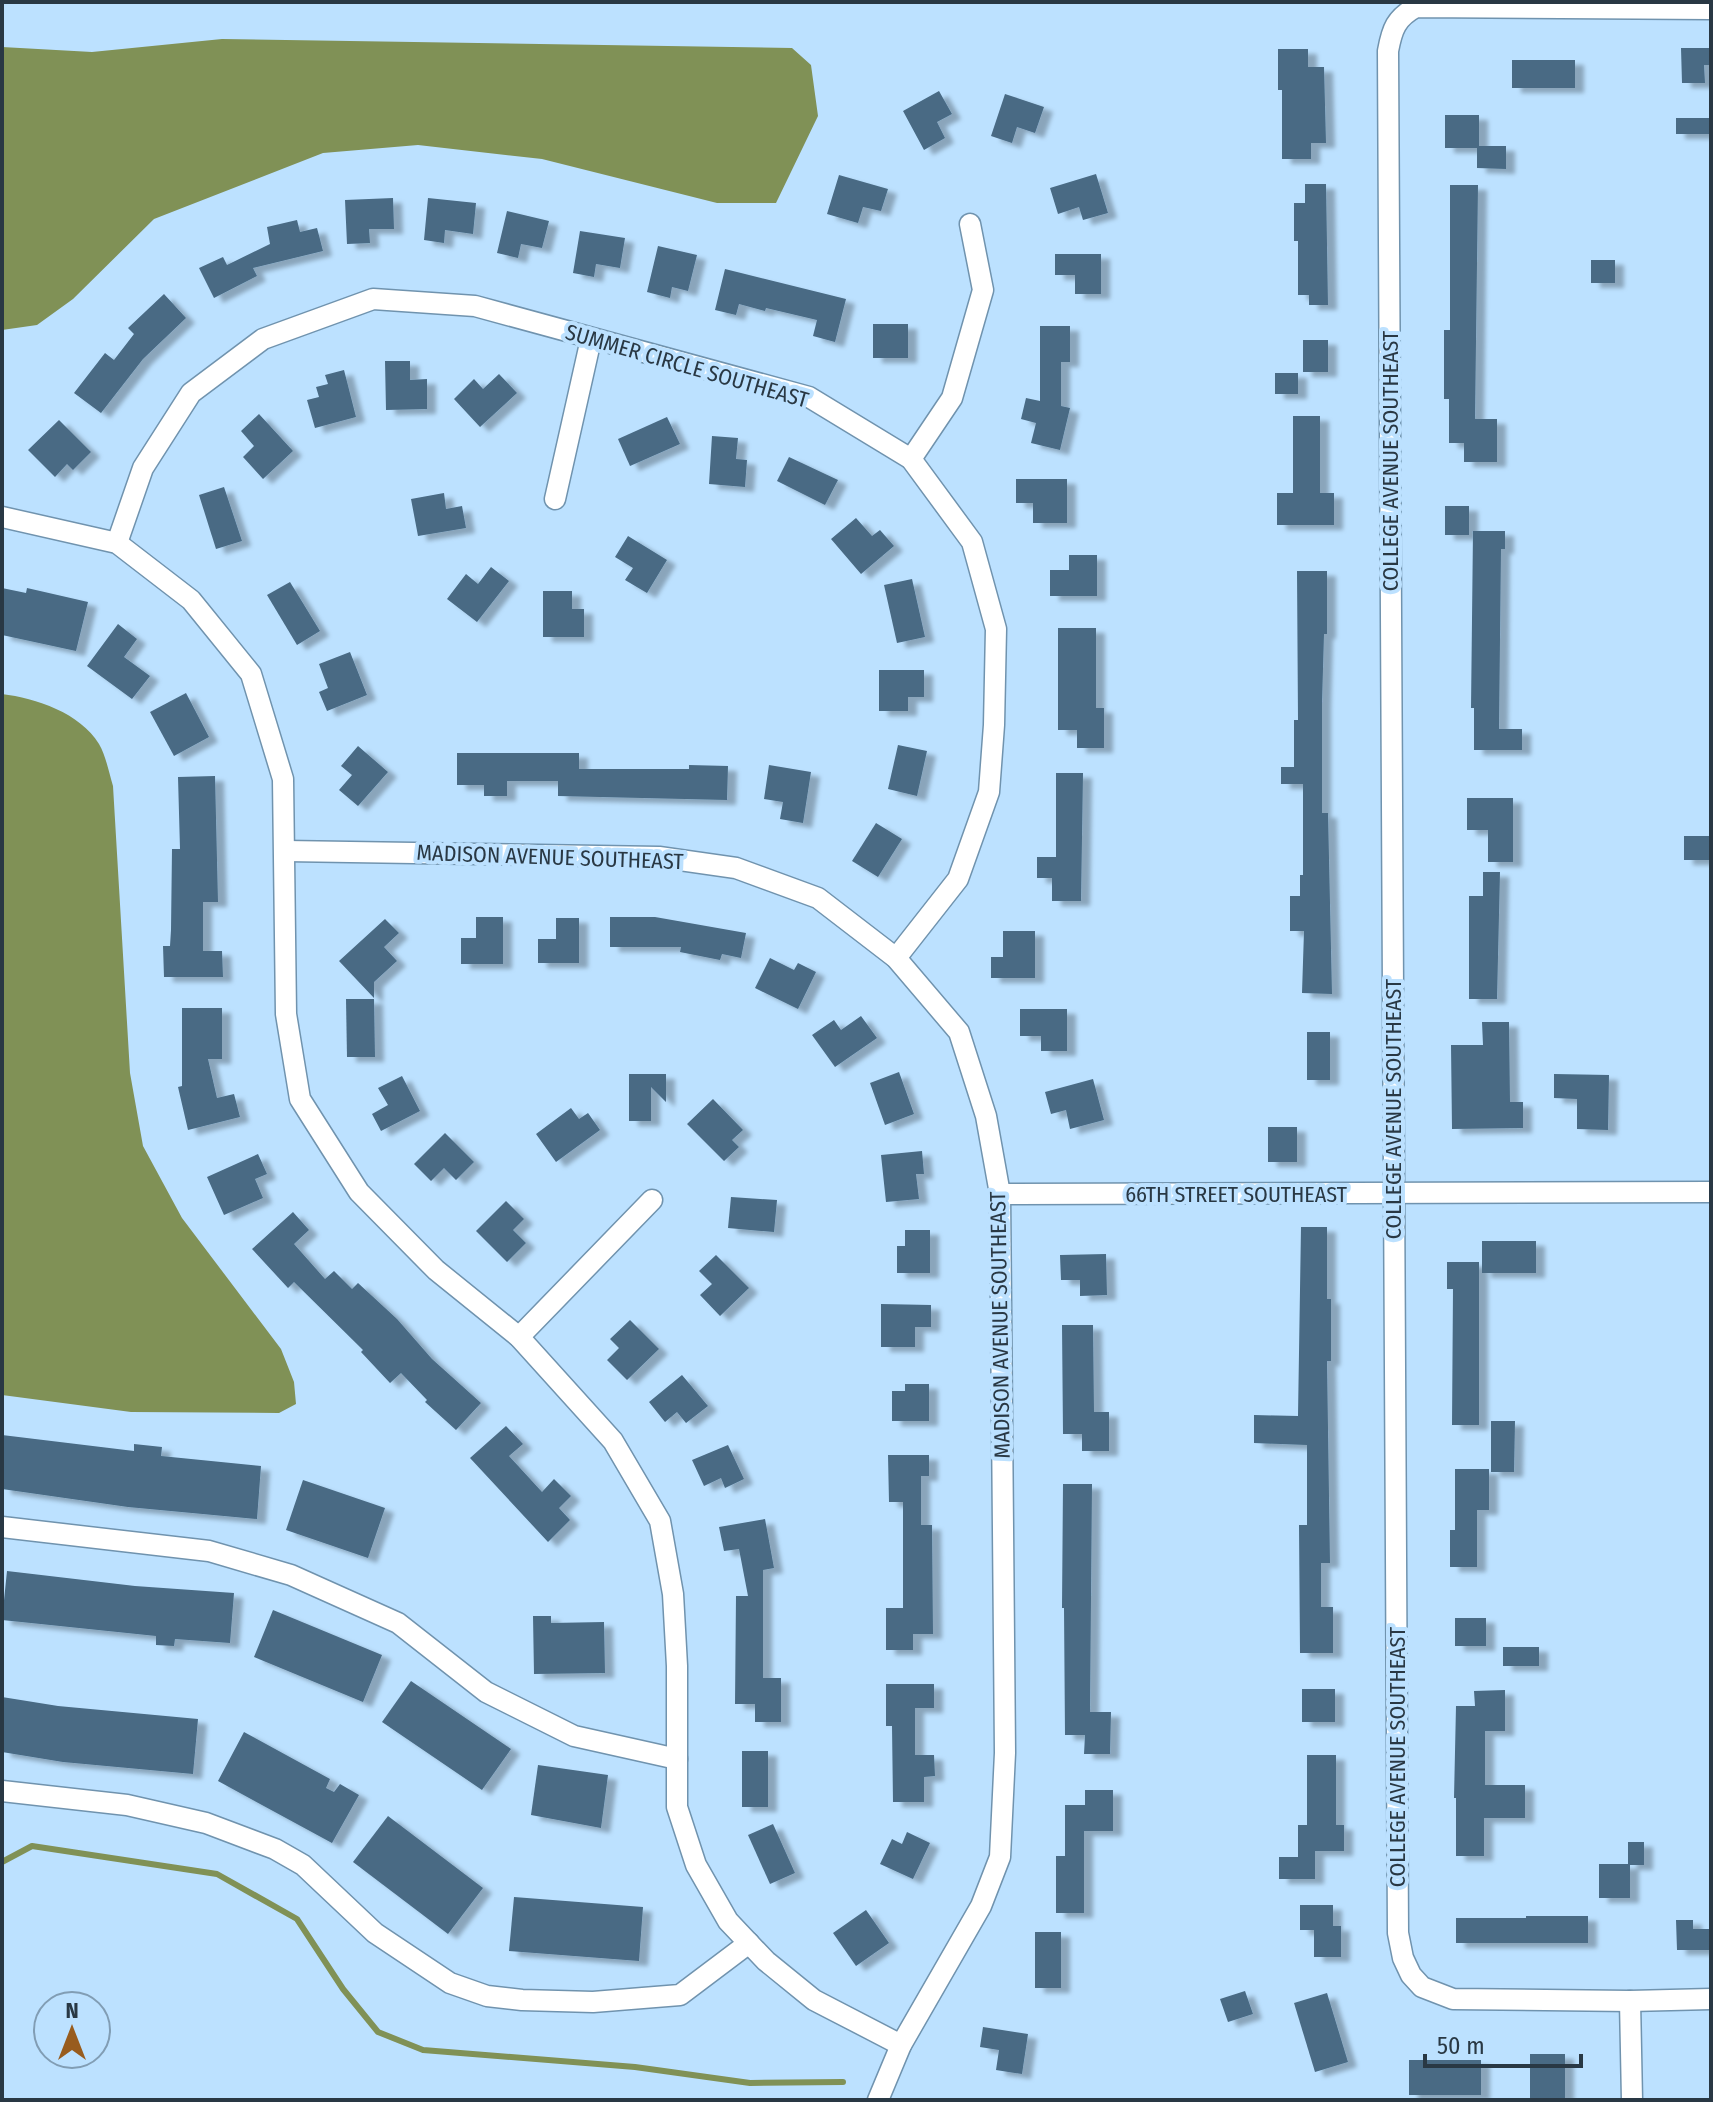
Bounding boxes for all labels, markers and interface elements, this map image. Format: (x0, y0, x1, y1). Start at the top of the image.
street label: SUMMER CIRCLE SOUTHEAST (562, 318, 812, 414)
street label: COLLEGE AVENUE SOUTHEAST (1377, 330, 1404, 591)
street label: MADISON AVENUE SOUTHEAST (416, 839, 685, 875)
street label: COLLEGE AVENUE SOUTHEAST (1380, 978, 1407, 1239)
street label: 66TH STREET SOUTHEAST (1125, 1181, 1348, 1208)
street label: MADISON AVENUE SOUTHEAST (984, 1190, 1016, 1459)
street label: COLLEGE AVENUE SOUTHEAST (1384, 1626, 1411, 1887)
north arrow (32, 1990, 112, 2070)
text: N (65, 1997, 79, 2024)
scale bar (1425, 2018, 1581, 2068)
text: 50 m (1437, 2032, 1485, 2060)

